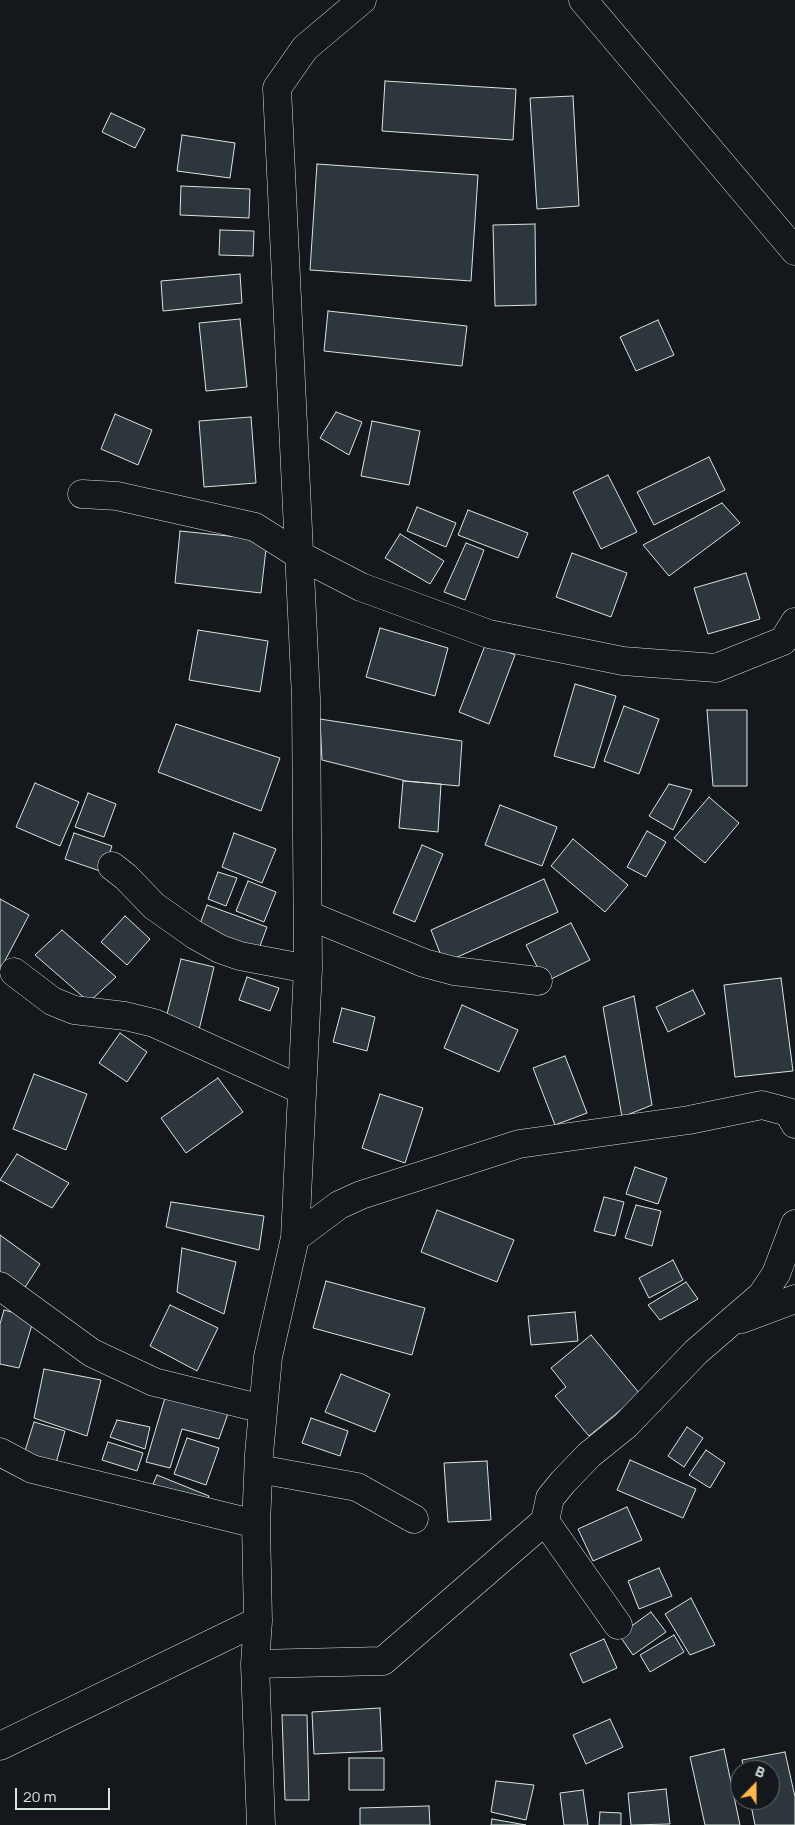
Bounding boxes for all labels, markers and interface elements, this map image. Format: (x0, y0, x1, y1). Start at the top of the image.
north arrow (730, 1760, 780, 1810)
text: B (753, 1761, 768, 1782)
scale bar (18, 1778, 112, 1810)
text: 20 m (23, 1786, 56, 1807)

